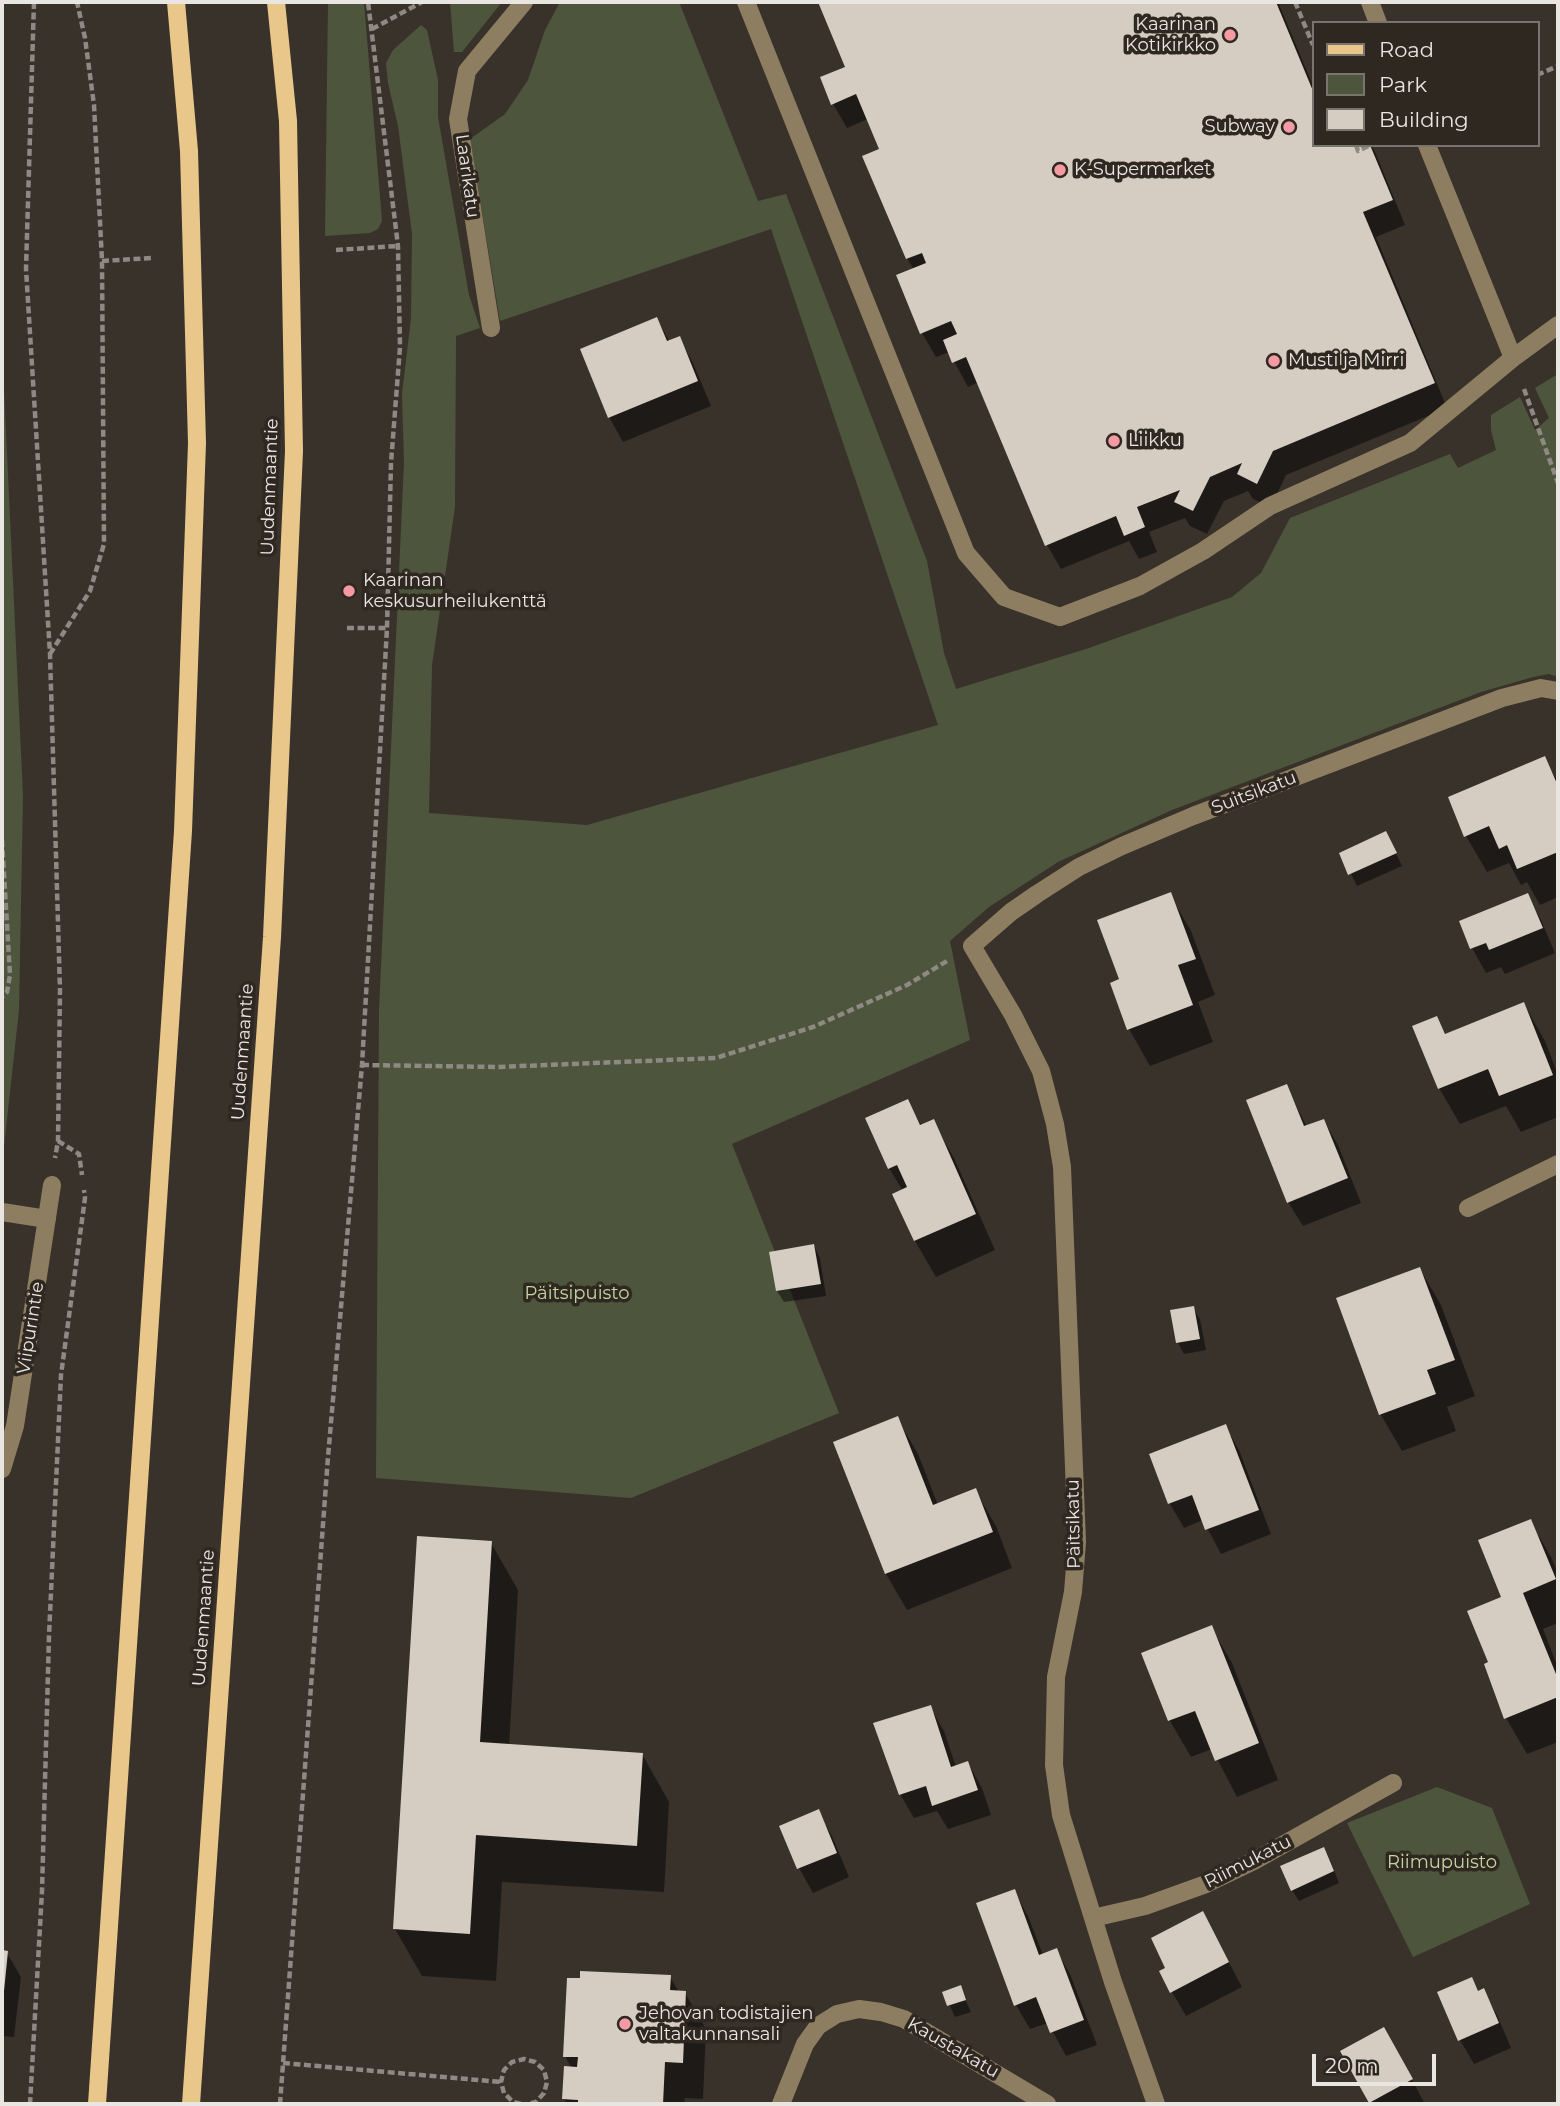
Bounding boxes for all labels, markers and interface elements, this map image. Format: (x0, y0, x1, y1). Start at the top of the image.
place label: Kaarinan Kotikirkko (1125, 14, 1216, 56)
legend (1312, 21, 1539, 147)
marker: Kaarinan Kotikirkko (1222, 27, 1238, 43)
text: Road (1379, 37, 1434, 62)
text: Park (1379, 72, 1427, 97)
text: Building (1379, 107, 1469, 132)
place label: Subway (1204, 116, 1275, 138)
marker: Subway (1281, 119, 1297, 135)
street label: Laarikatu (450, 133, 484, 219)
place label: K-Supermarket (1074, 159, 1211, 181)
marker: K-Supermarket (1052, 162, 1068, 178)
place label: Musti ja Mirri (1288, 350, 1404, 372)
marker: Musti ja Mirri (1266, 353, 1282, 369)
street label: Uudenmaantie (257, 418, 283, 556)
place label: Liikku (1128, 430, 1182, 452)
marker: Liikku (1106, 433, 1122, 449)
place label: Kaarinan keskusurheilukenttä (363, 570, 547, 612)
marker: Kaarinan keskusurheilukenttä (341, 583, 357, 599)
street label: Suitsikatu (1208, 767, 1300, 819)
street label: Uudenmaantie (227, 983, 259, 1121)
street label: Viipurintie (13, 1280, 49, 1376)
park label: Päitsipuisto (524, 1283, 630, 1305)
street label: Päitsikatu (1062, 1479, 1086, 1569)
street label: Uudenmaantie (188, 1549, 220, 1687)
street label: Riimukatu (1201, 1831, 1295, 1893)
park label: Riimupuisto (1387, 1852, 1497, 1874)
place label: Jehovan todistajien valtakunnansali (639, 2003, 813, 2046)
street label: Kaustakatu (903, 2013, 1003, 2083)
marker: Jehovan todistajien valtakunnansali (617, 2016, 633, 2032)
scale bar (1315, 2039, 1439, 2084)
text: 20 m (1325, 2053, 1379, 2078)

